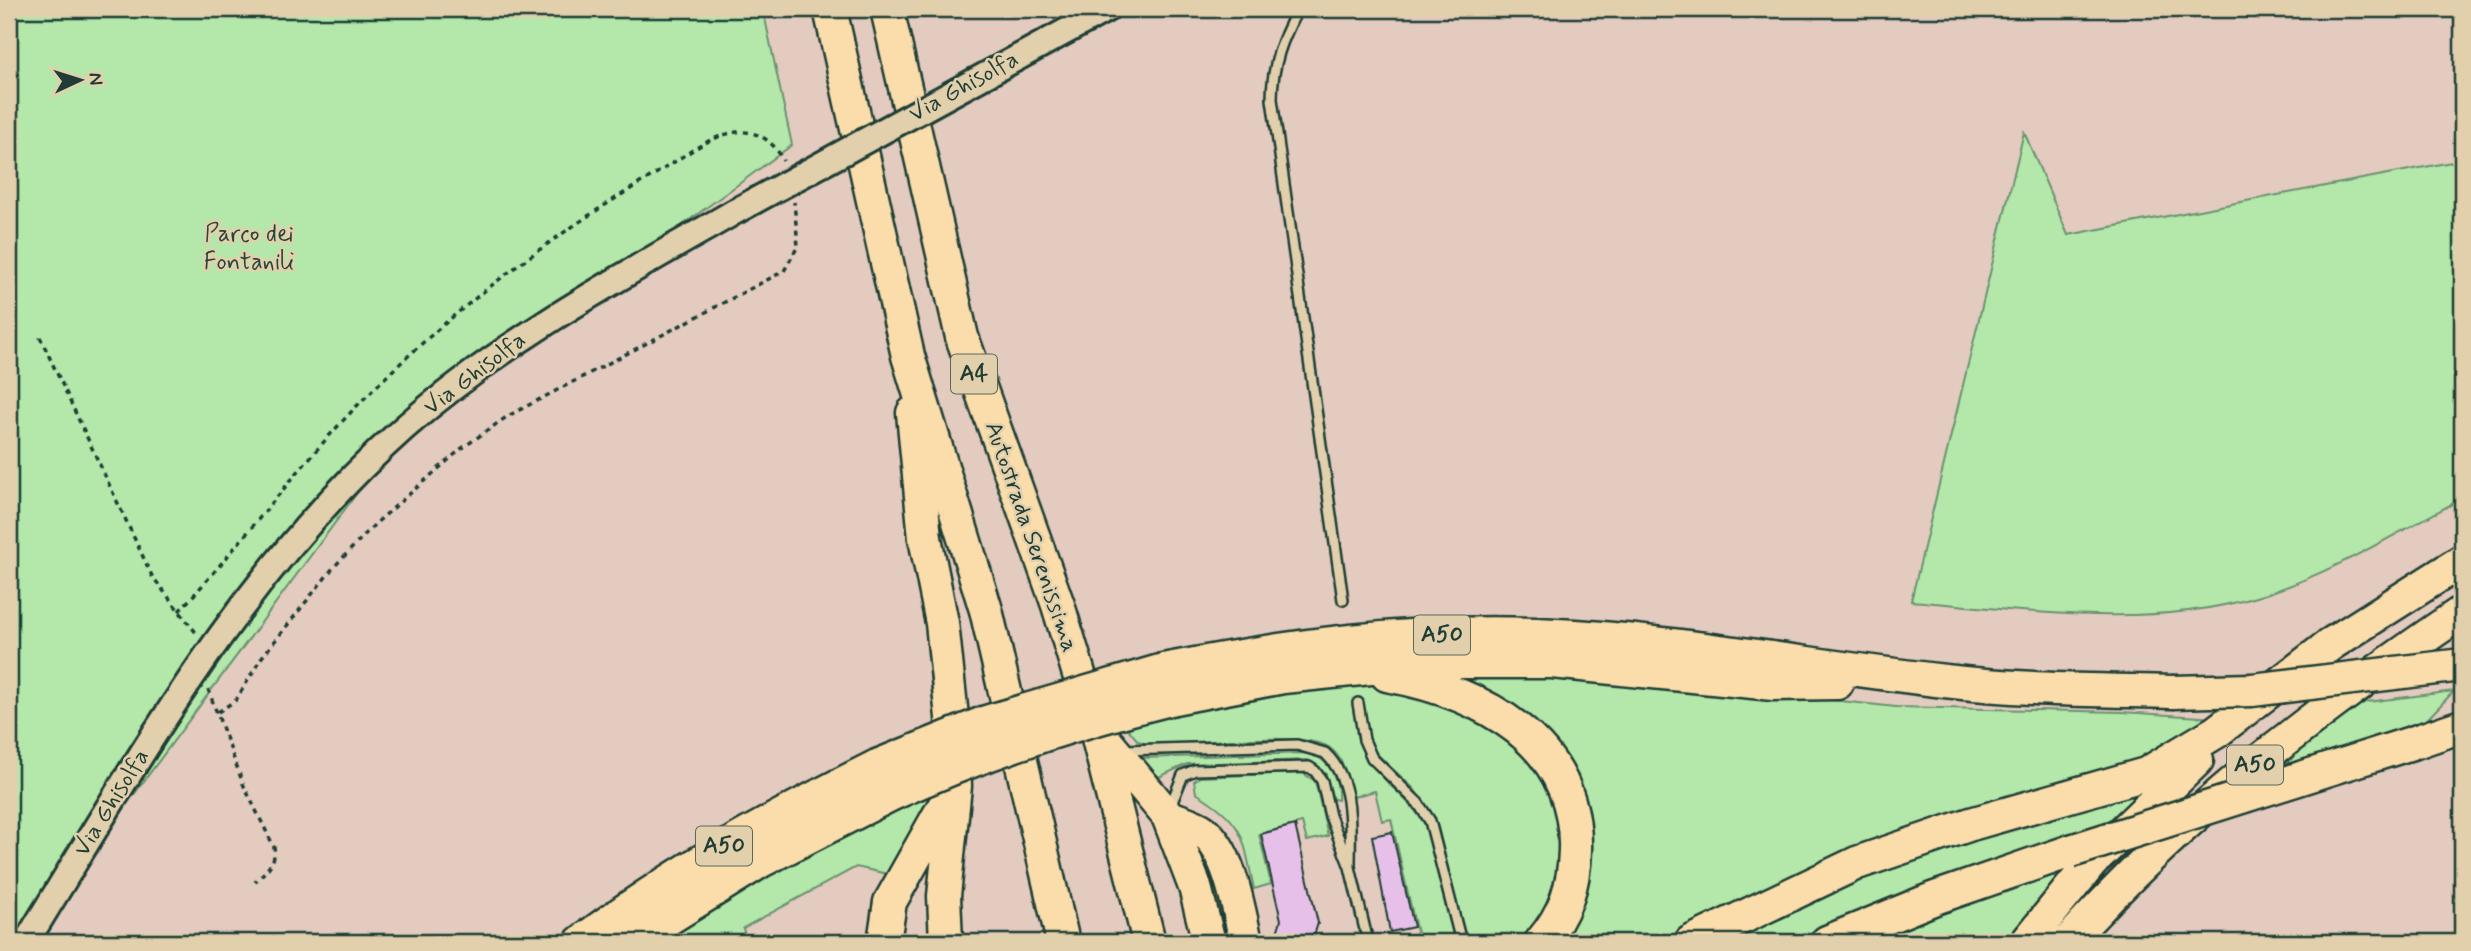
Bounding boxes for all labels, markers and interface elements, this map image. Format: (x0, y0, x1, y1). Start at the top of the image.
street label: Via Ghisolfa (904, 44, 1024, 130)
north arrow (46, 46, 116, 116)
text: N (83, 72, 108, 86)
park label: Parco dei Fontanili (204, 219, 294, 278)
street label: Via Ghisolfa (417, 325, 533, 423)
road number: A4 (951, 354, 997, 394)
street label: Autostrada Serenissima (977, 418, 1085, 656)
road number: A50 (1414, 615, 1470, 654)
street label: Via Ghisolfa (67, 743, 157, 863)
road number: A50 (2227, 746, 2283, 785)
road number: A50 (696, 826, 752, 866)

